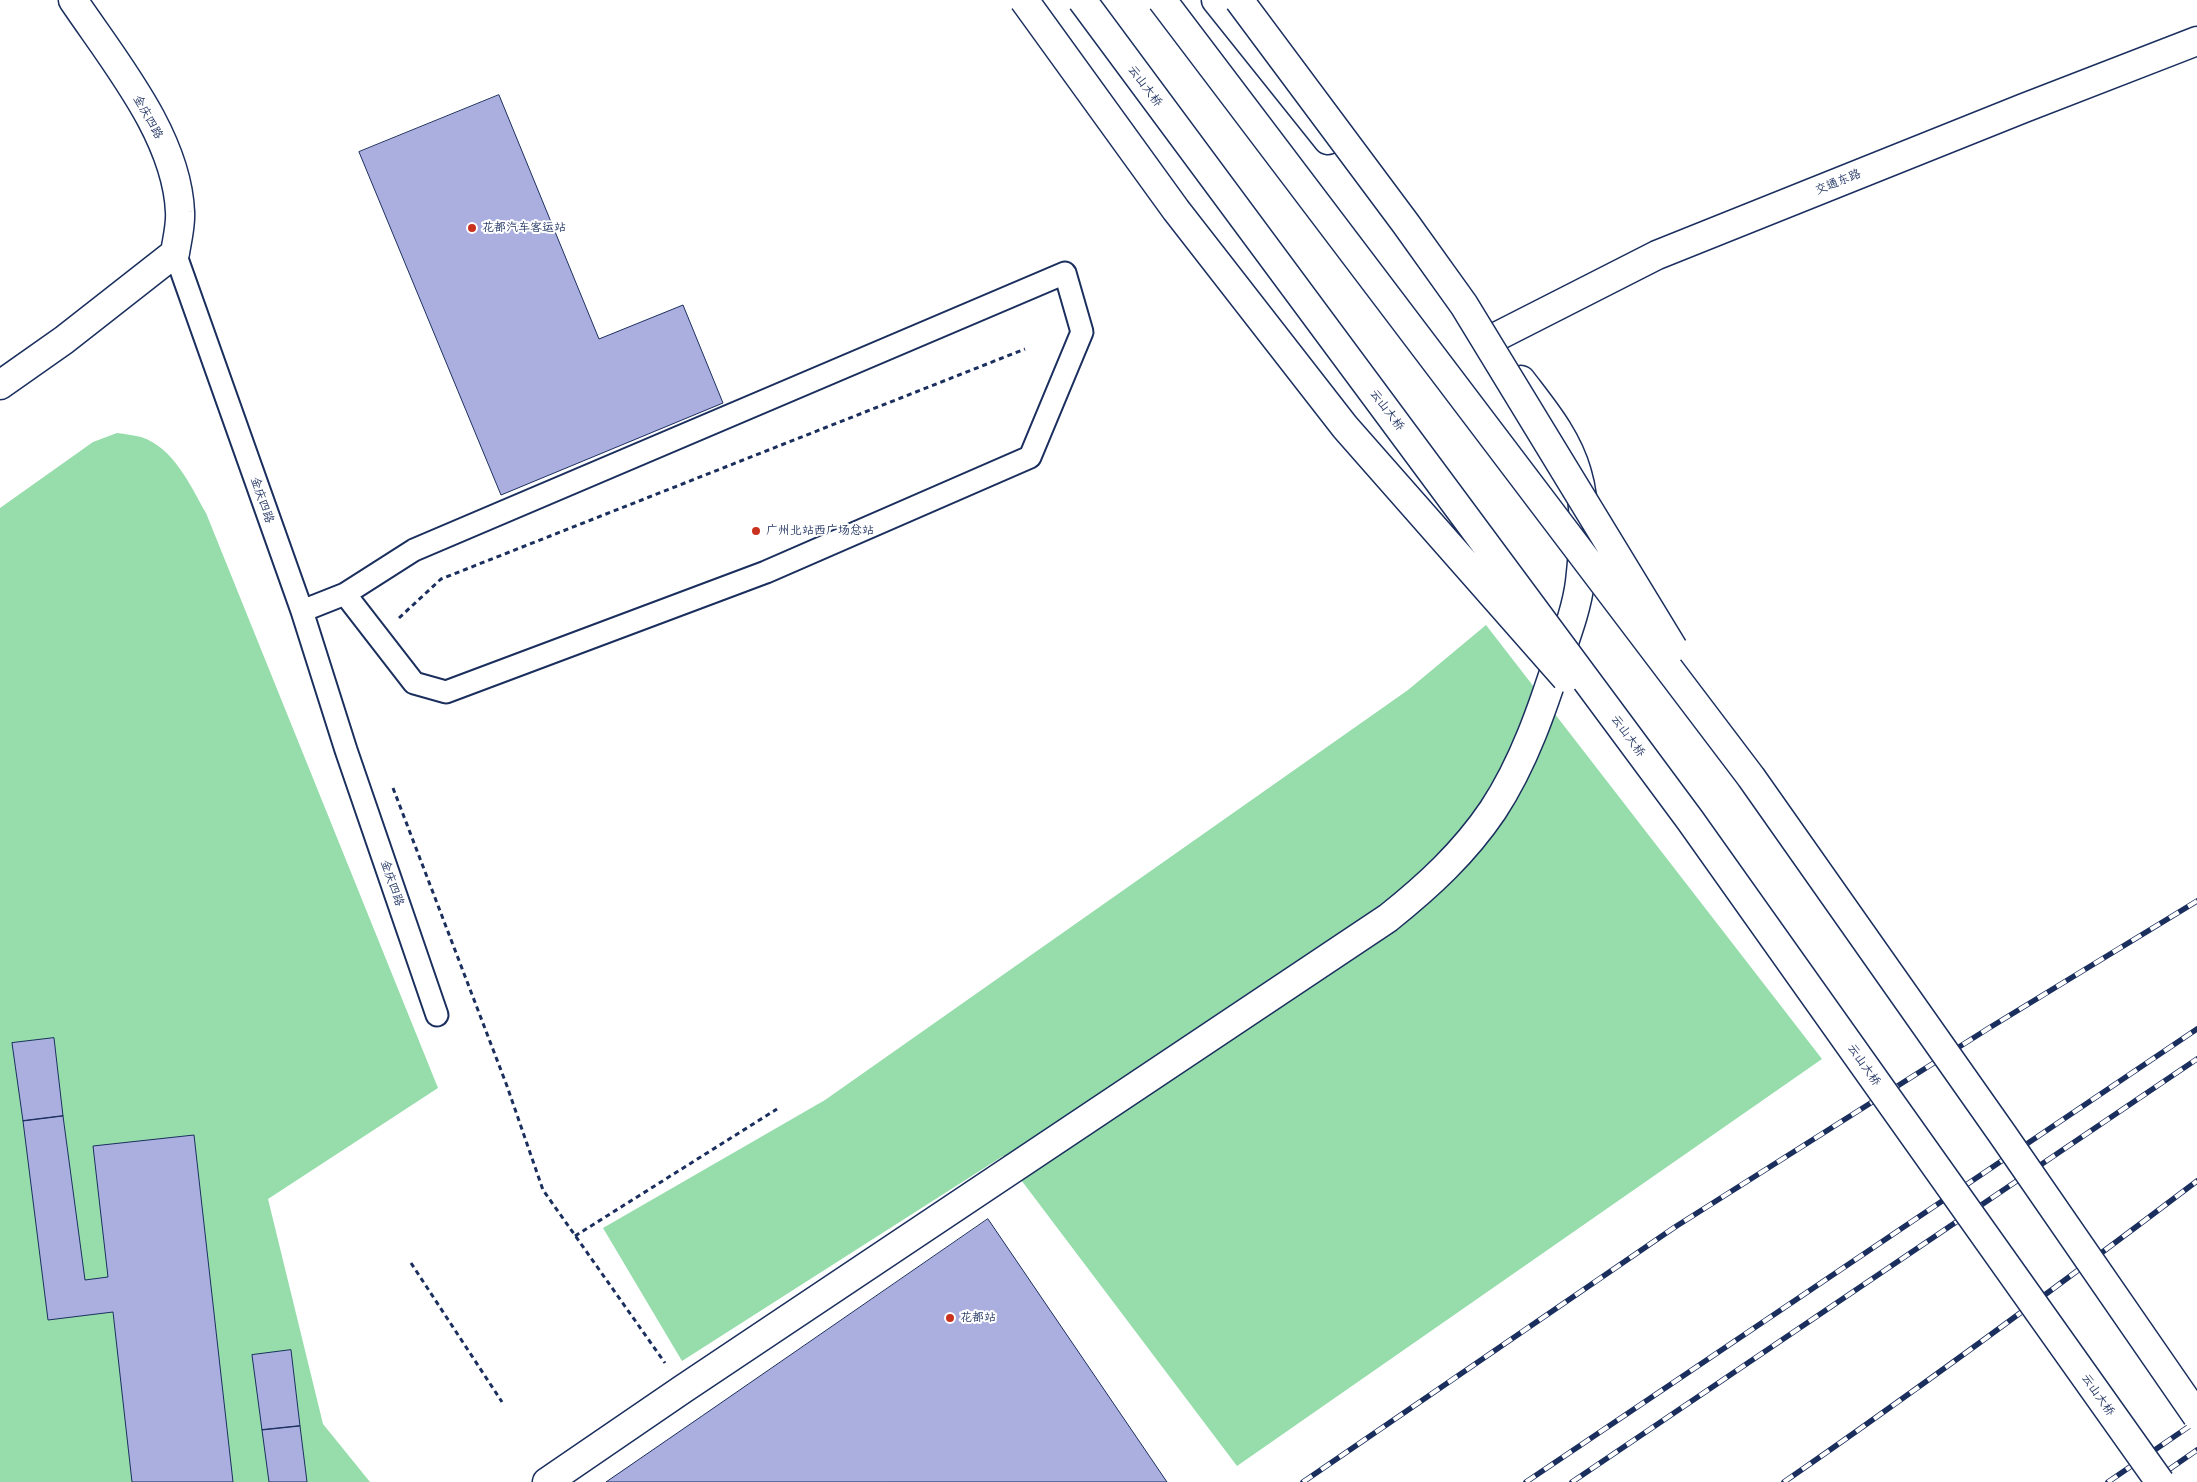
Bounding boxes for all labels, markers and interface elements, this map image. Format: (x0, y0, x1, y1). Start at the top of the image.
street label: 云山大桥 (1125, 62, 1165, 110)
street label: 金庆四路 (130, 93, 166, 141)
street label: 交通东路 (1813, 166, 1863, 198)
place label: 花都汽车客运站 (482, 221, 566, 235)
marker: 花都汽车客运站 (466, 222, 478, 234)
street label: 云山大桥 (1367, 386, 1407, 434)
street label: 金庆四路 (247, 475, 277, 525)
place label: 广州北站西广场总站 (766, 524, 874, 538)
marker: 广州北站西广场总站 (750, 525, 762, 537)
street label: 云山大桥 (1608, 712, 1648, 760)
street label: 金庆四路 (377, 858, 407, 908)
street label: 云山大桥 (1844, 1041, 1884, 1089)
place label: 花都站 (960, 1311, 996, 1325)
marker: 花都站 (944, 1312, 956, 1324)
street label: 云山大桥 (2078, 1371, 2118, 1419)

